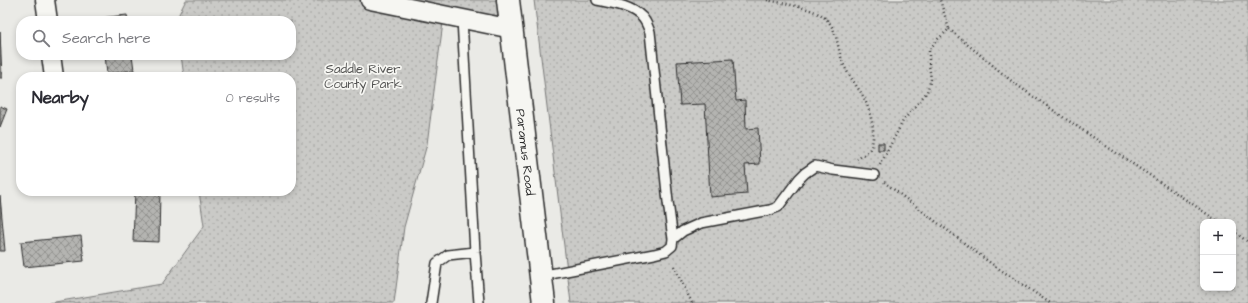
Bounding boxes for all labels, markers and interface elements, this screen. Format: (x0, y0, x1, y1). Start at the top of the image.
search box (16, 16, 296, 60)
icon: search (30, 27, 52, 49)
text: Search here (62, 28, 151, 49)
park label: Saddle River County Park (324, 60, 402, 94)
text: Nearby (32, 86, 89, 110)
text: 0 results (225, 89, 280, 107)
street label: Paramus Road (511, 108, 539, 197)
map controls (1200, 219, 1236, 291)
button: + (1200, 219, 1236, 255)
button: − (1200, 255, 1236, 291)

